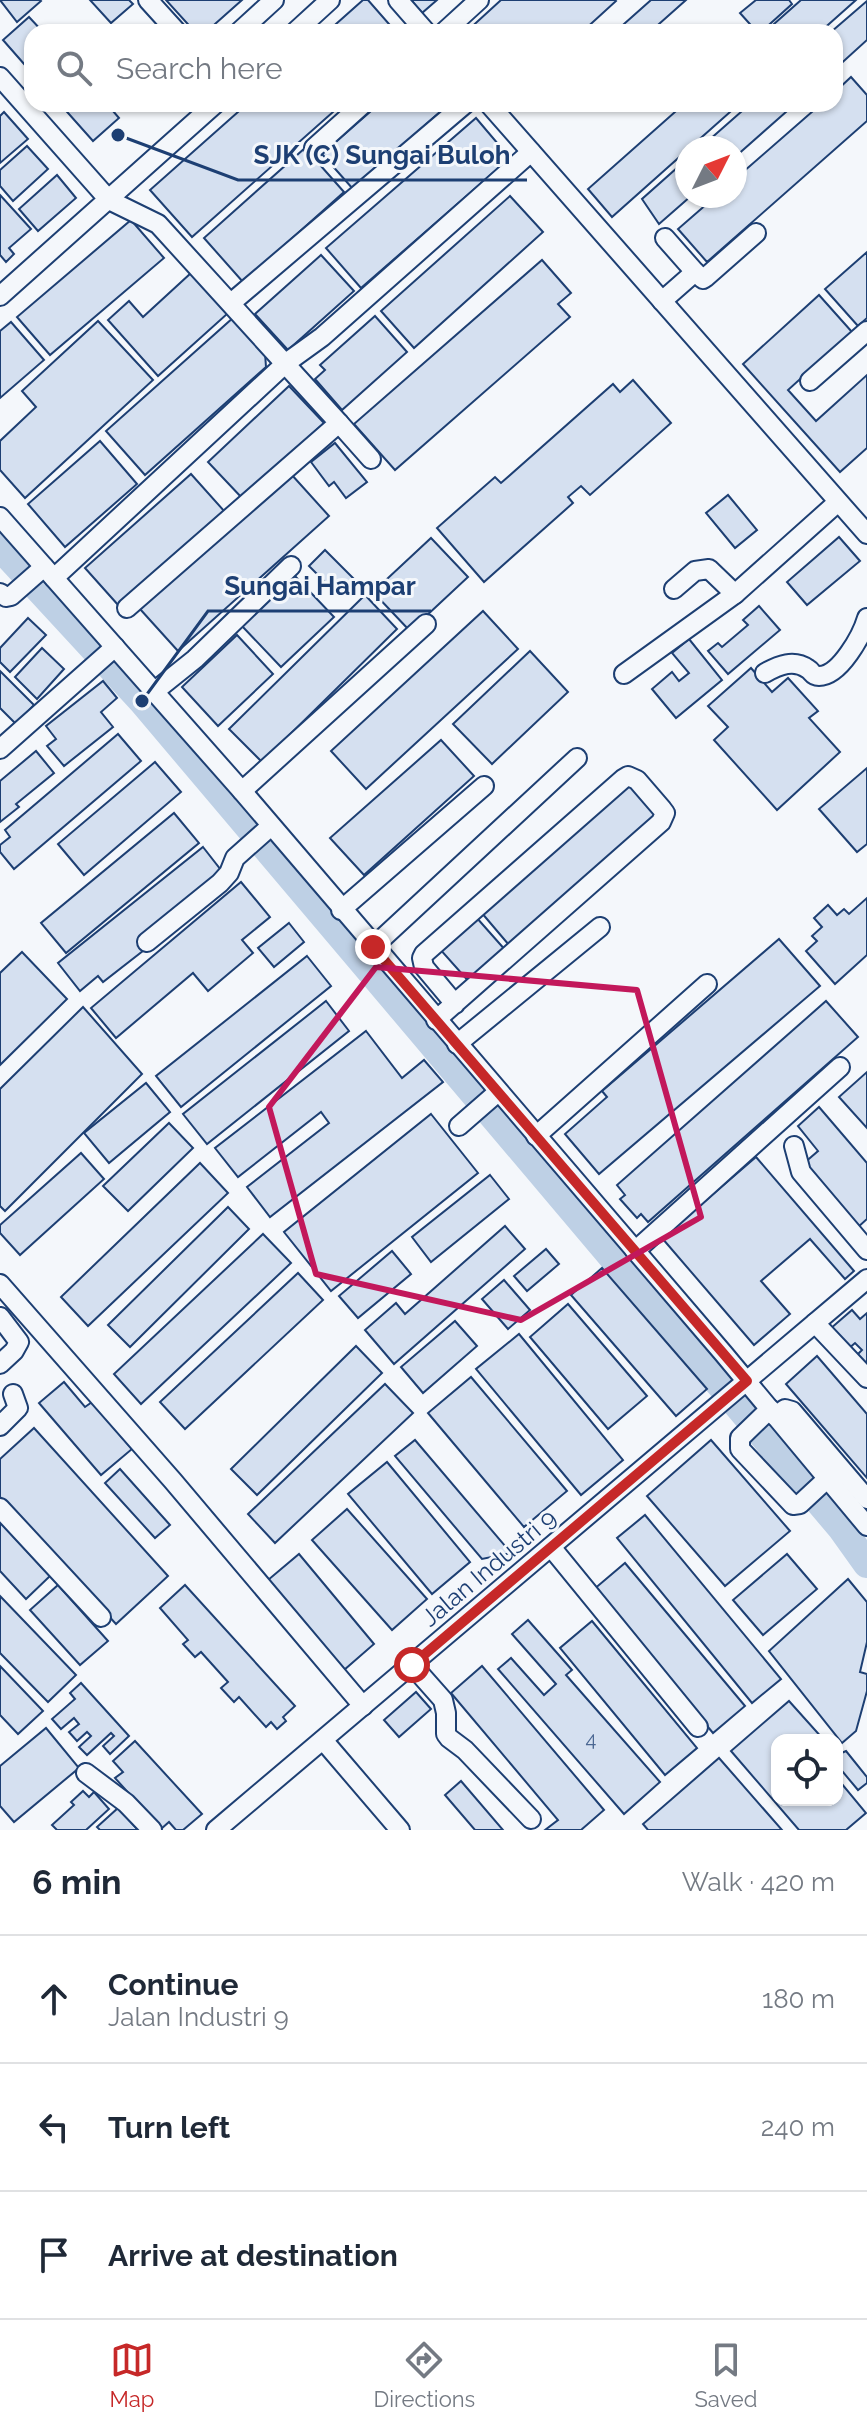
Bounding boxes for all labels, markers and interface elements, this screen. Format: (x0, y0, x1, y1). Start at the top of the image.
search box (24, 24, 843, 112)
icon: search (52, 46, 96, 90)
text: Search here (116, 51, 283, 86)
callout: SJK (C) Sungai Buloh (238, 130, 527, 180)
north arrow (675, 136, 747, 208)
text: SJK (C) Sungai Buloh (254, 140, 510, 170)
callout: Sungai Hampar (208, 561, 431, 611)
text: Sungai Hampar (224, 571, 416, 601)
route end (355, 929, 391, 965)
street label: Jalan Industri 9 (415, 1503, 562, 1632)
route start (394, 1647, 430, 1683)
house number: 4 (586, 1727, 597, 1751)
map controls (771, 1734, 843, 1806)
button: locate (771, 1734, 843, 1806)
text: 6 min (32, 1862, 122, 1902)
text: Walk · 420 m (682, 1867, 835, 1897)
text: Continue (108, 1967, 239, 2002)
icon: ahead (32, 1977, 76, 2021)
text: 180 m (762, 1984, 835, 2014)
text: Jalan Industri 9 (108, 2002, 289, 2032)
icon: left (32, 2105, 76, 2149)
text: Turn left (108, 2110, 230, 2145)
text: 240 m (761, 2112, 835, 2142)
icon: arrive (32, 2233, 76, 2277)
text: Arrive at destination (108, 2238, 398, 2273)
tab: Map (110, 2338, 154, 2412)
tab: Directions (374, 2338, 475, 2412)
tab: Saved (694, 2338, 757, 2412)

